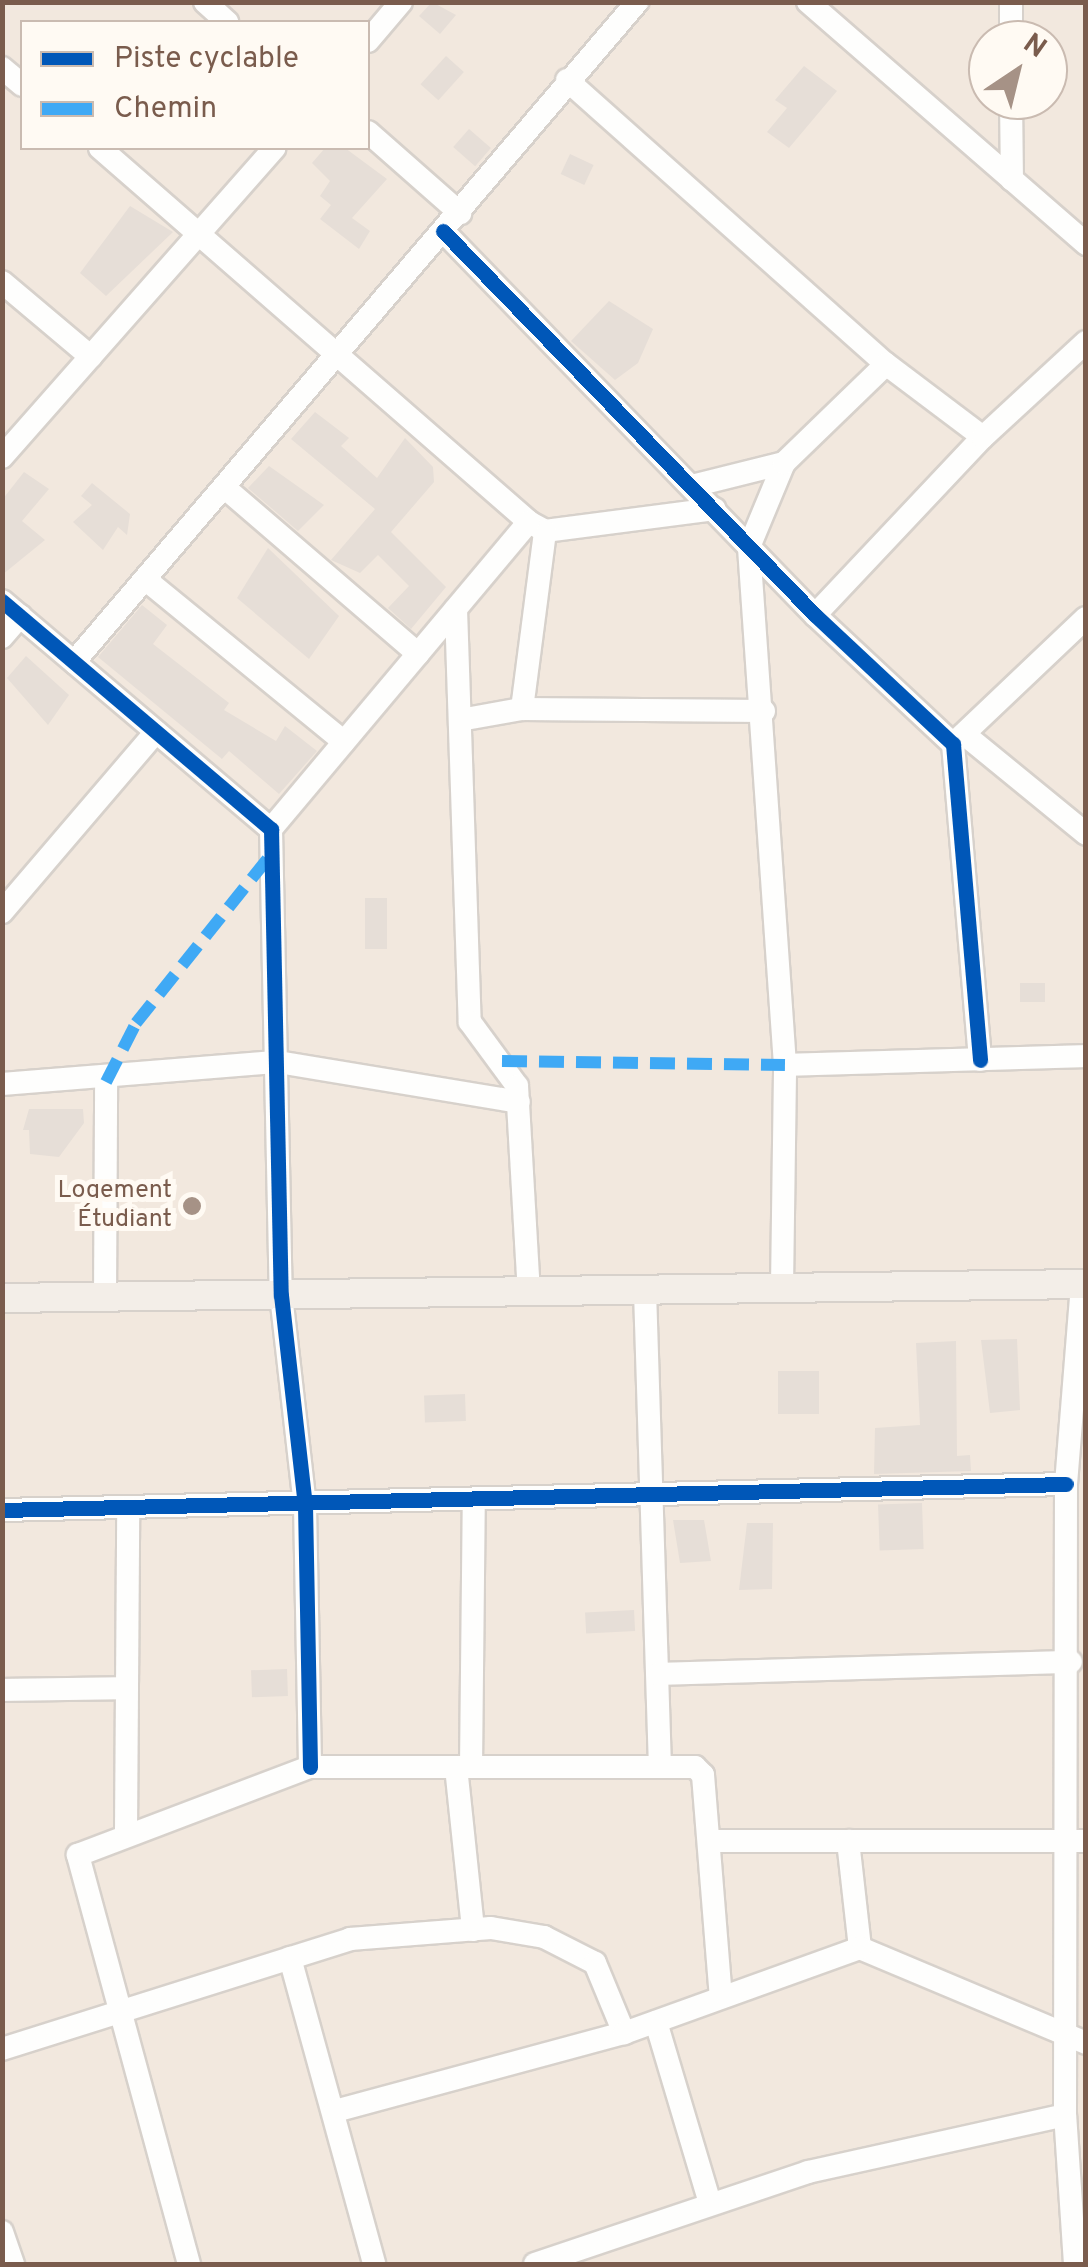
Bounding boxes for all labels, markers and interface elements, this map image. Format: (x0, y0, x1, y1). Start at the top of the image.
legend (20, 20, 370, 150)
north arrow (968, 20, 1068, 120)
text: N (1015, 27, 1053, 68)
text: Piste cyclable (114, 41, 299, 78)
text: Chemin (114, 91, 217, 128)
place label: Logement Étudiant (58, 1177, 172, 1236)
marker: Logement Étudiant (181, 1195, 203, 1217)

